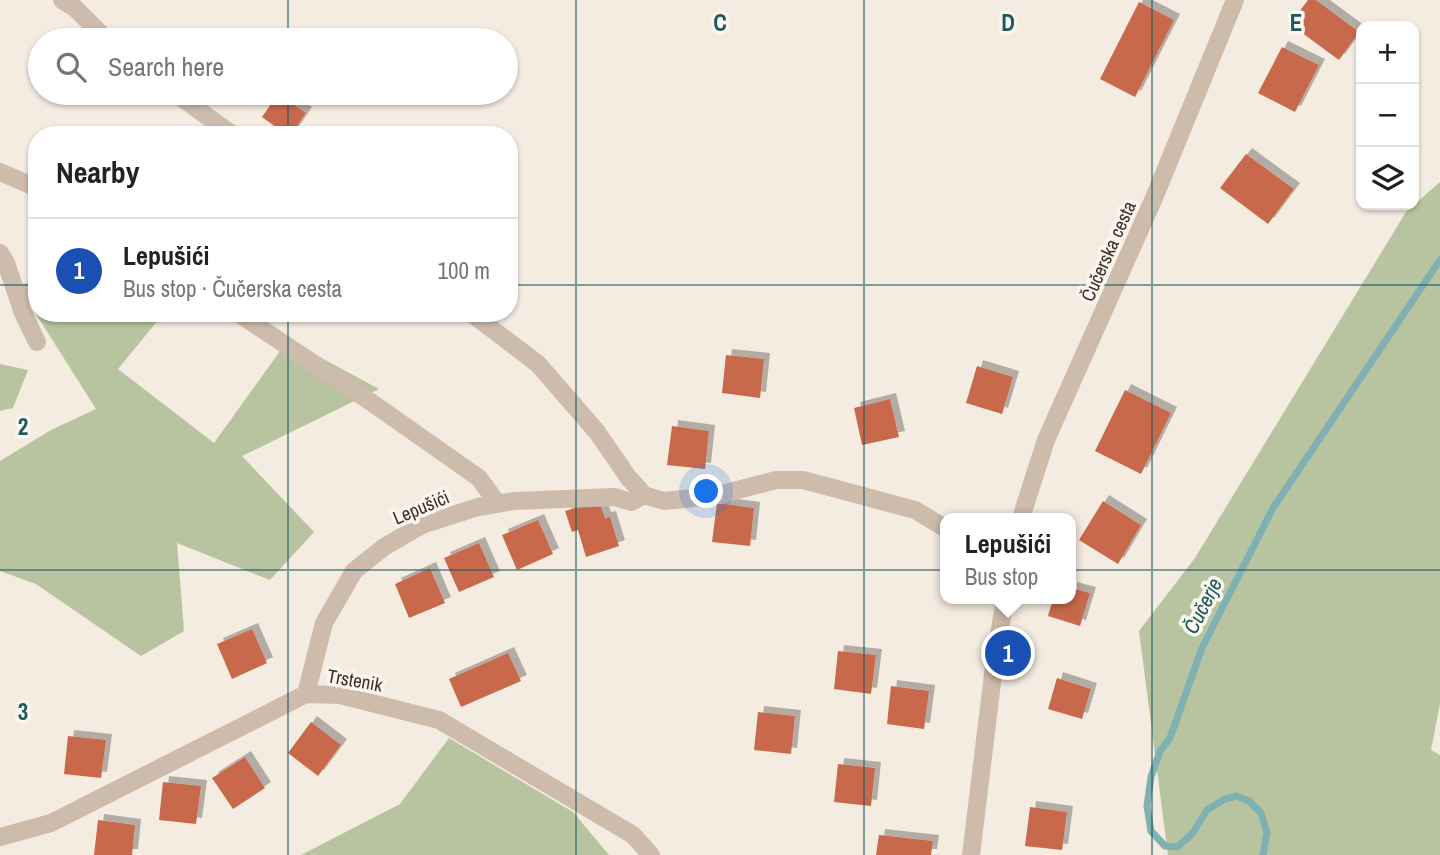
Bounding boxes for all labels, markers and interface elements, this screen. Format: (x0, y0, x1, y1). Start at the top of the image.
text: C (713, 7, 727, 38)
text: D (1001, 7, 1015, 38)
text: E (1290, 7, 1302, 38)
map controls (1356, 21, 1419, 210)
button: + (1356, 21, 1419, 84)
search box (28, 28, 518, 105)
icon: search (52, 48, 90, 86)
text: Search here (108, 49, 224, 84)
button: − (1356, 84, 1419, 147)
button: layers (1356, 147, 1419, 210)
text: Nearby (56, 152, 139, 192)
street label: Čučerska cesta (1074, 196, 1142, 305)
text: Lepušići (123, 238, 210, 273)
text: 1 (74, 255, 84, 286)
text: 100 m (438, 255, 490, 286)
text: Bus stop · Čučerska cesta (123, 273, 342, 304)
text: 2 (18, 411, 28, 442)
your location (689, 474, 723, 508)
street label: Lepušići (389, 484, 453, 530)
popup (940, 513, 1076, 604)
text: Lepušići (965, 526, 1051, 561)
text: Bus stop (965, 561, 1038, 592)
water label: Čučerje (1176, 573, 1229, 639)
pin: 1 (985, 627, 1031, 679)
street label: Trstenik (325, 662, 385, 698)
text: 3 (18, 696, 28, 727)

